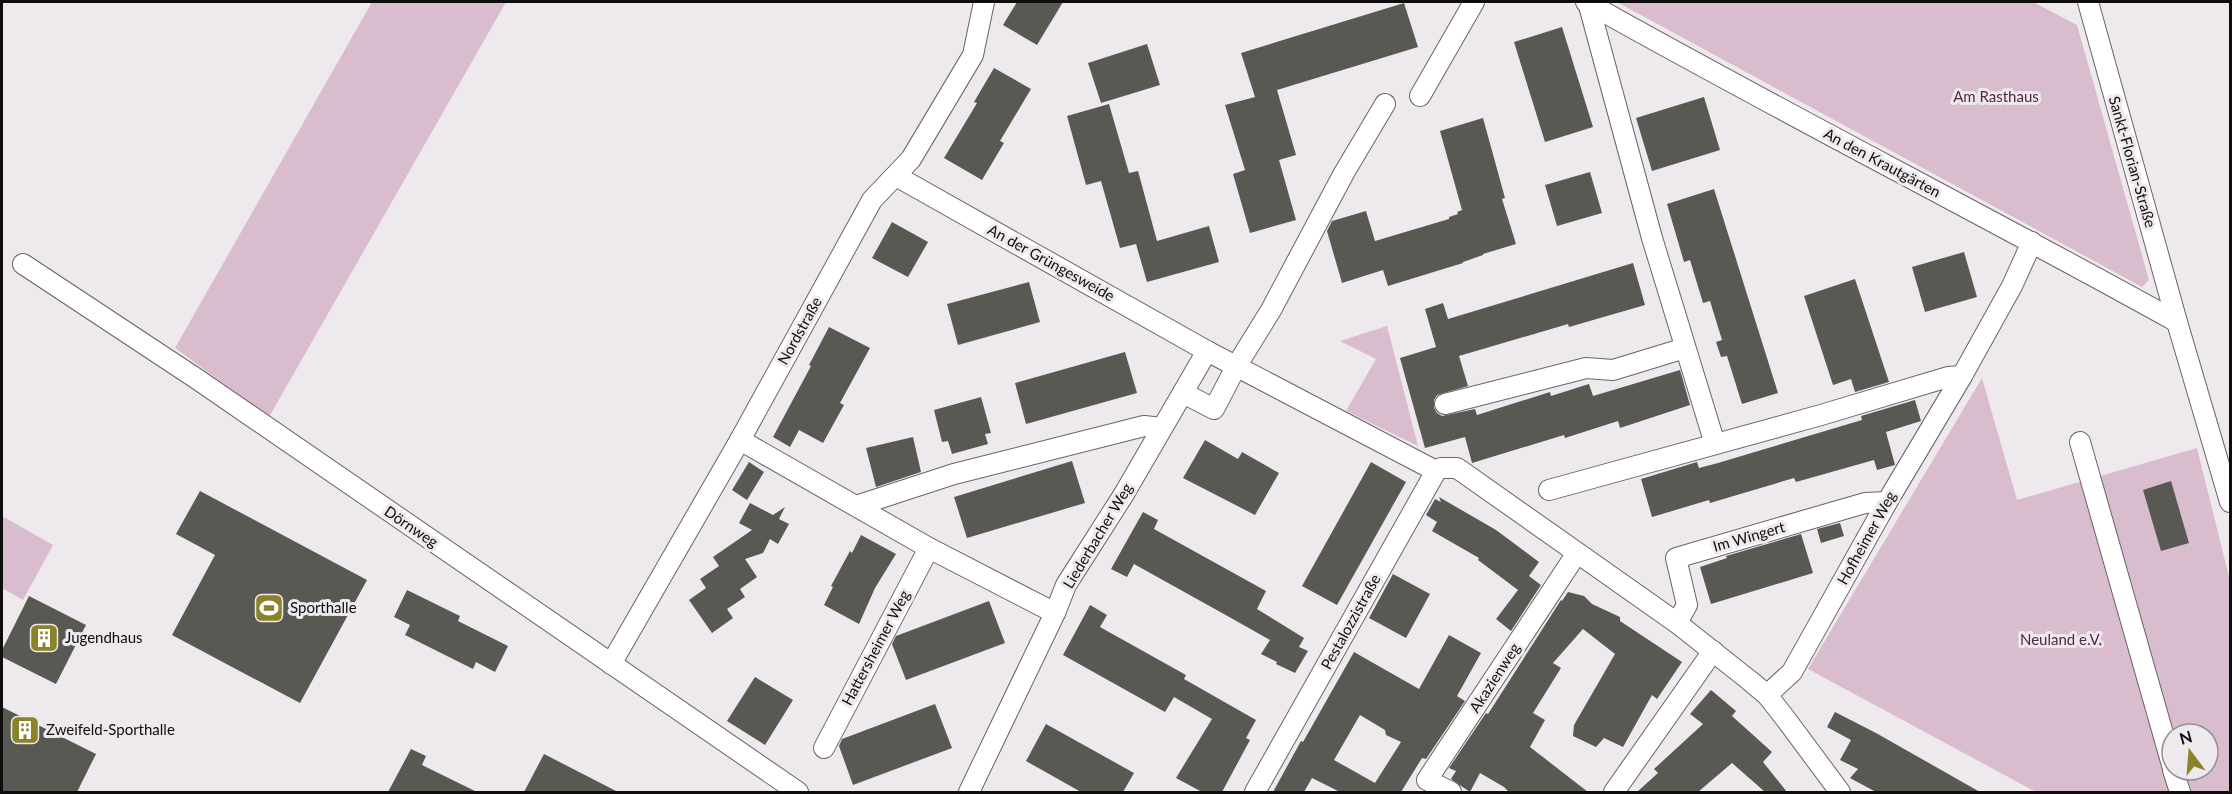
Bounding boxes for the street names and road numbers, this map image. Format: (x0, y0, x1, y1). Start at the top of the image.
street label: Sankt-Florian-Straße (2106, 94, 2160, 230)
street label: An den Krautgärten (1821, 124, 1944, 201)
street label: An der Grüngesweide (985, 220, 1118, 305)
street label: Nordstraße (773, 293, 825, 367)
street label: Liederbacher Weg (1059, 479, 1136, 591)
street label: Hofheimer Weg (1833, 487, 1899, 587)
street label: Dörnweg (381, 502, 442, 551)
street label: Im Wingert (1711, 517, 1787, 555)
street label: Pestalozzistraße (1317, 571, 1384, 672)
street label: Hattersheimer Weg (837, 587, 913, 708)
street label: Akazienweg (1465, 639, 1523, 716)

